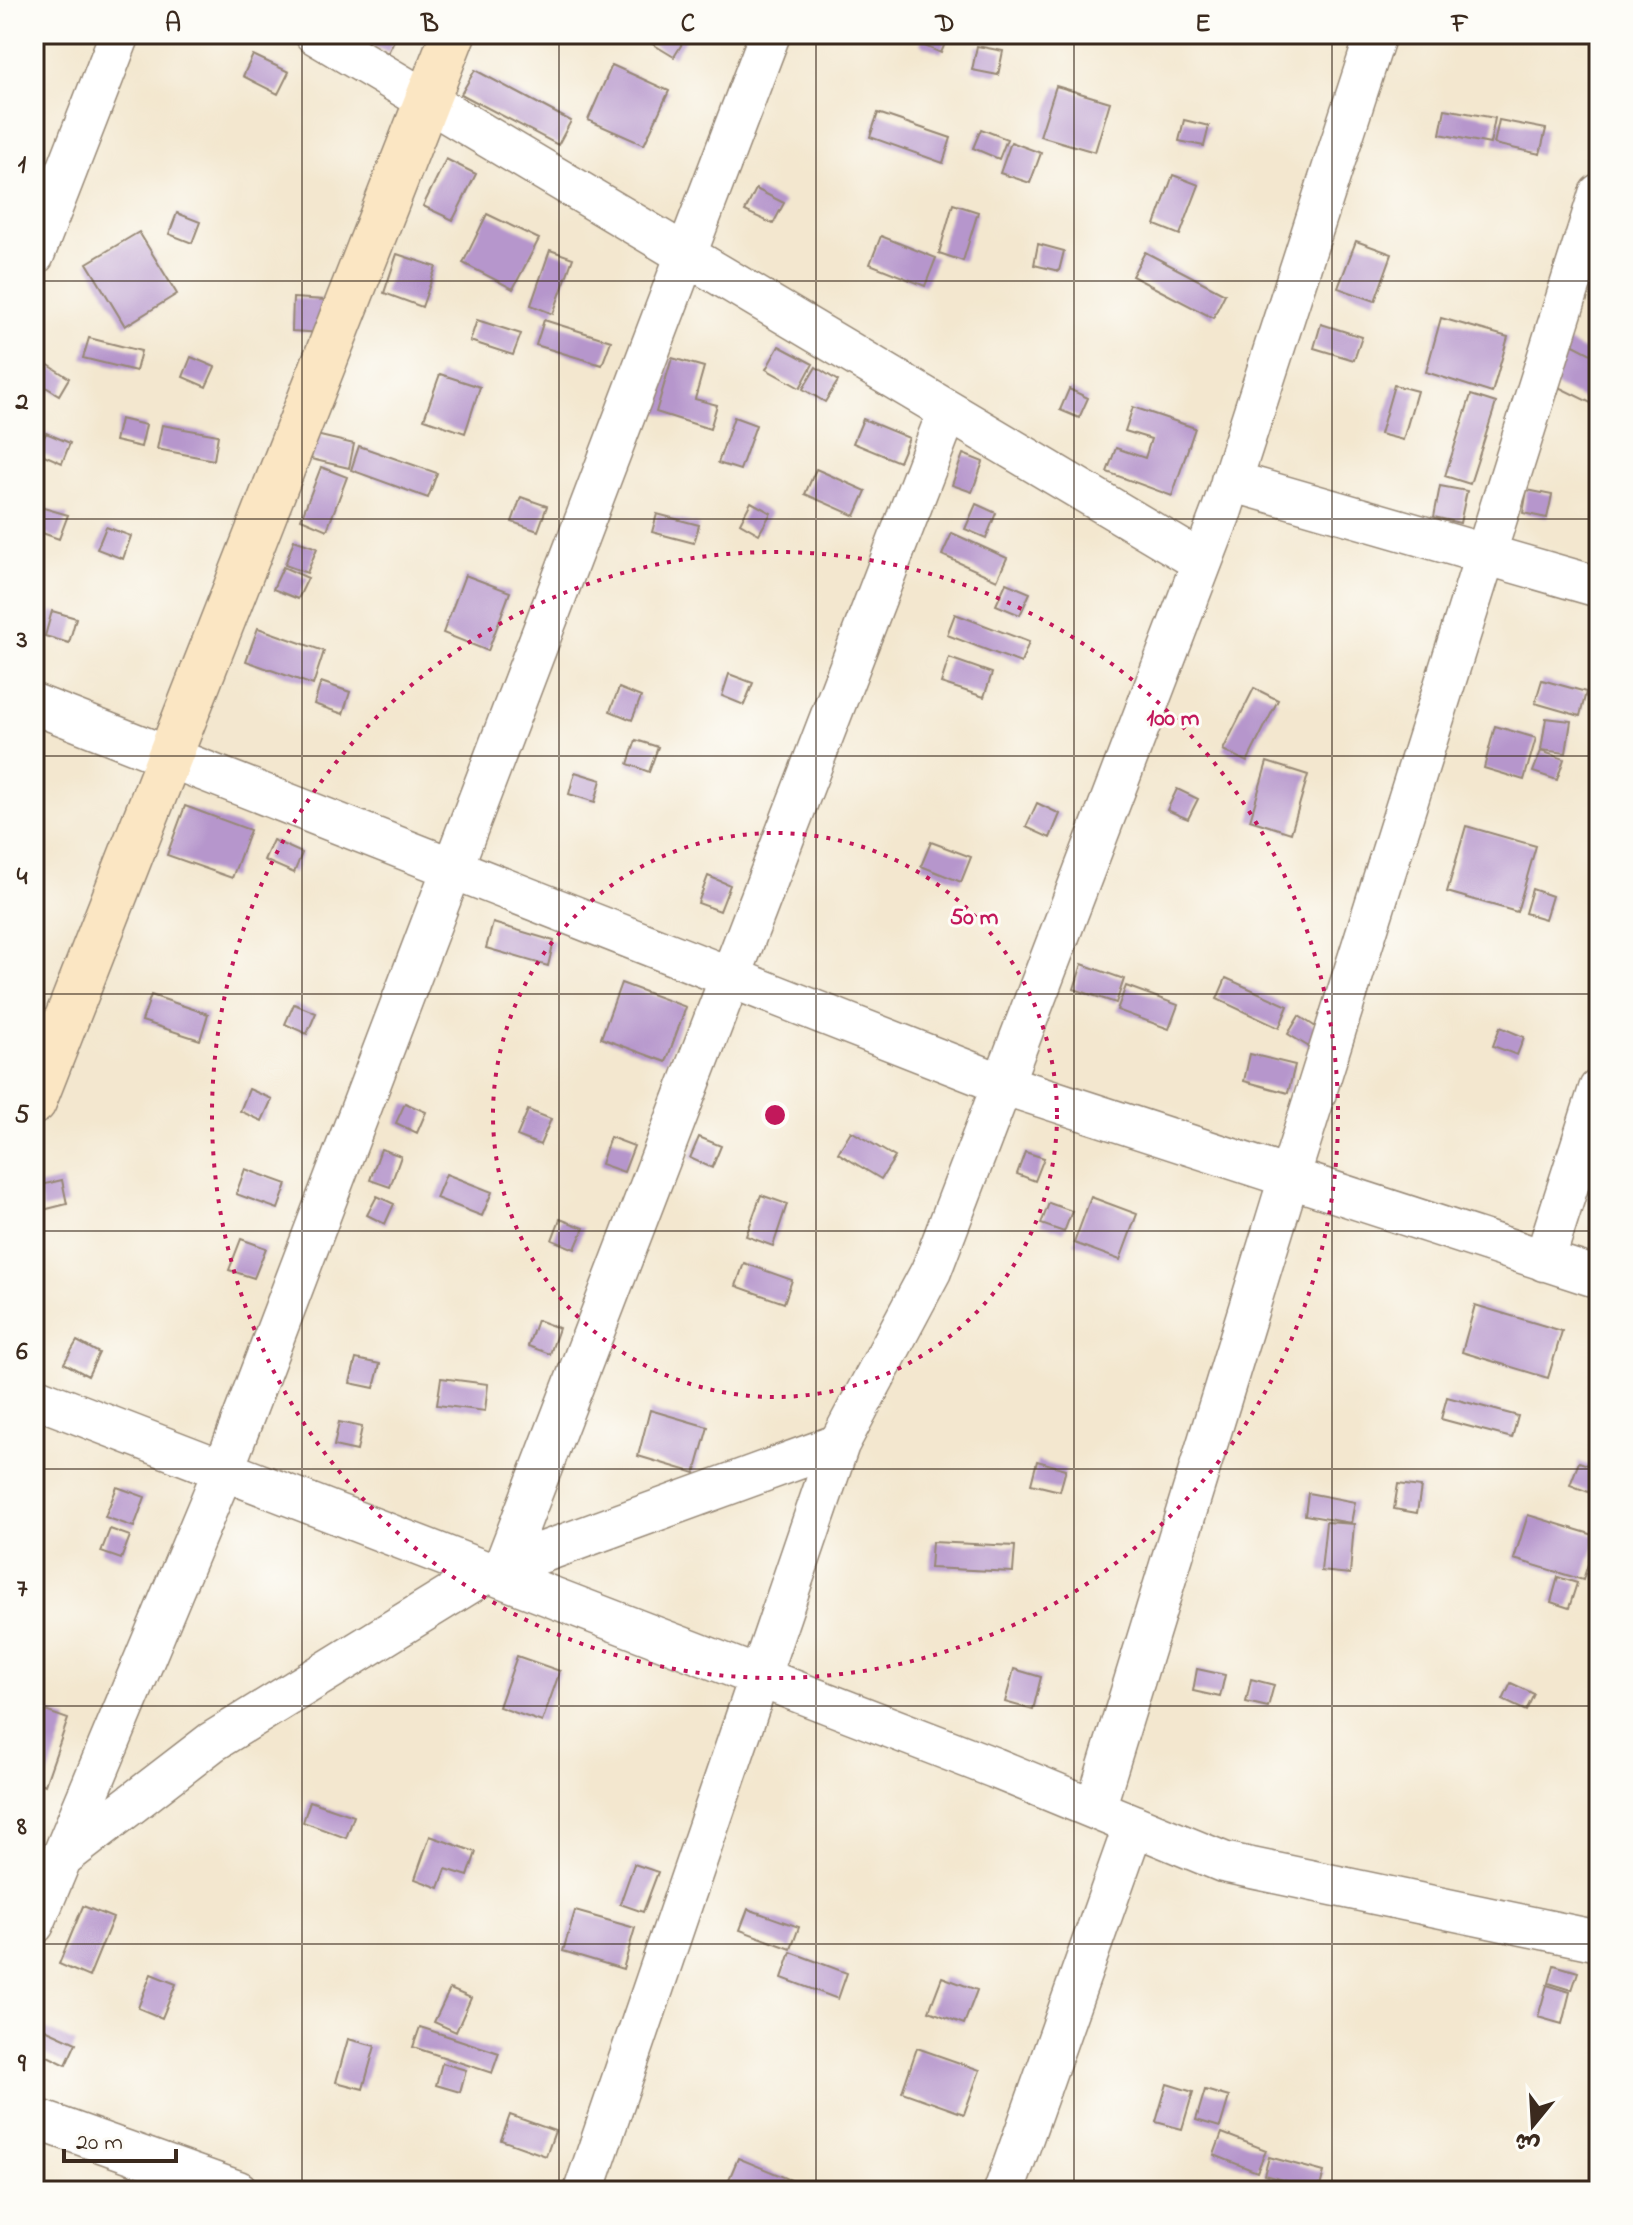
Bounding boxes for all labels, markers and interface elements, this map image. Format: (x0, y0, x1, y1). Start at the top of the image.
text: A (165, 6, 181, 44)
text: B (420, 6, 439, 44)
text: C (681, 6, 695, 44)
text: D (934, 6, 955, 44)
text: E (1195, 6, 1211, 44)
text: F (1450, 6, 1469, 44)
text: 1 (18, 147, 27, 185)
text: 2 (15, 384, 29, 422)
text: 3 (16, 622, 28, 660)
text: 100 m (1147, 702, 1200, 737)
text: 4 (17, 859, 28, 897)
text: 50 m (950, 901, 999, 936)
text: 5 (15, 1097, 30, 1135)
centre of rings (761, 1101, 789, 1129)
text: 6 (16, 1334, 28, 1372)
text: 7 (17, 1571, 28, 1609)
text: 8 (16, 1809, 27, 1847)
text: 9 (17, 2046, 27, 2084)
north arrow (1493, 2085, 1573, 2165)
scale bar (64, 2113, 176, 2163)
text: ش (1511, 2122, 1544, 2160)
text: 20 m (76, 2126, 123, 2161)

